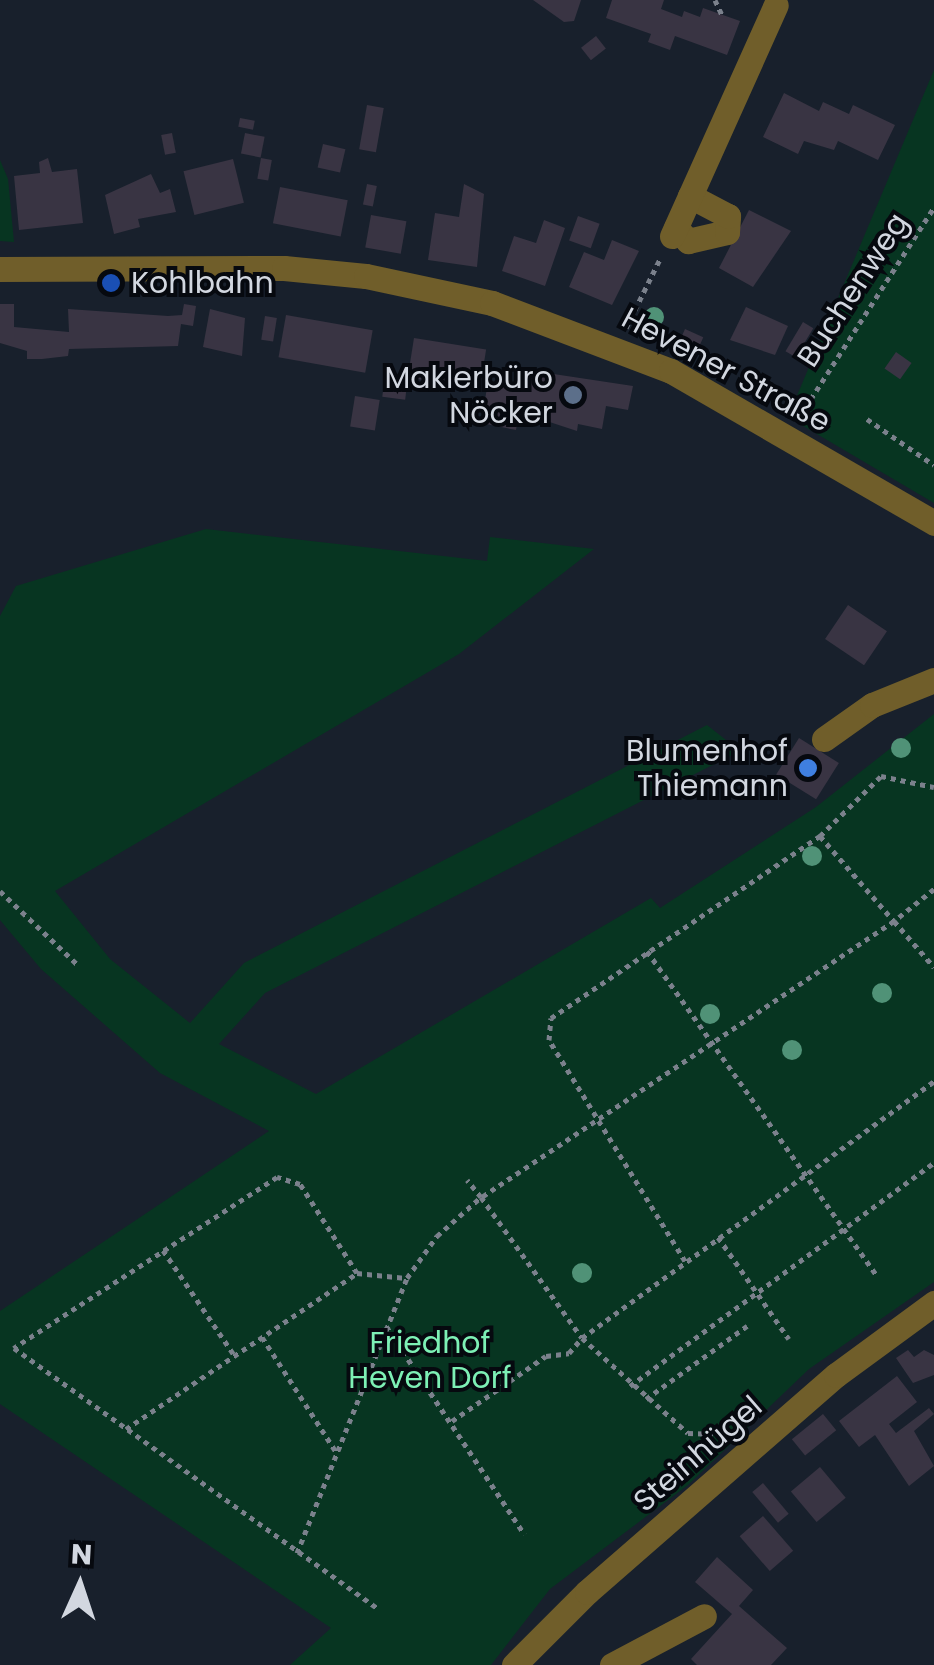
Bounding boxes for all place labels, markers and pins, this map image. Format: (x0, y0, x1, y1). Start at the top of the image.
place label: Kohlbahn (131, 265, 274, 301)
marker: Kohlbahn (100, 272, 122, 294)
place label: Maklerbüro Nöcker (384, 360, 553, 430)
marker: Maklerbüro Nöcker (562, 384, 584, 406)
place label: Blumenhof Thiemann (626, 733, 788, 804)
marker: Blumenhof Thiemann (797, 757, 819, 779)

